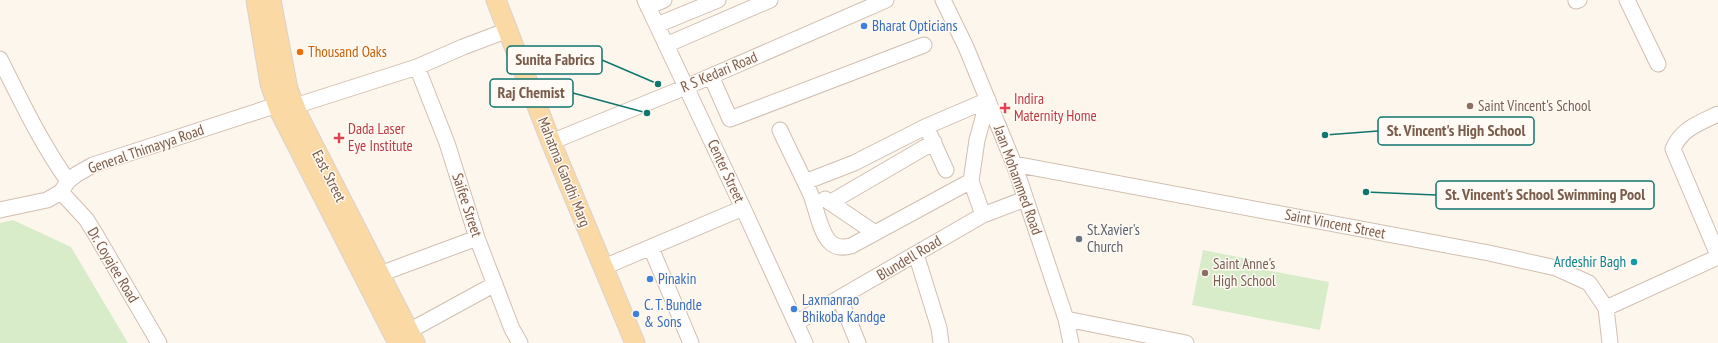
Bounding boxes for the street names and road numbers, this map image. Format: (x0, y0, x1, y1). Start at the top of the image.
street label: R S Kedari Road (678, 47, 760, 96)
street label: Mahatma Gandhi Marg (534, 114, 595, 230)
street label: General Thimayya Road (85, 120, 206, 177)
street label: Jaan Mohammed Road (990, 122, 1047, 237)
street label: Center Street (704, 136, 749, 206)
street label: East Street (308, 147, 351, 205)
street label: Saifee Street (448, 171, 487, 239)
street label: Saint Vincent Street (1283, 204, 1387, 243)
street label: Dr. Coyajee Road (83, 224, 143, 306)
street label: Blundell Road (873, 231, 945, 284)

